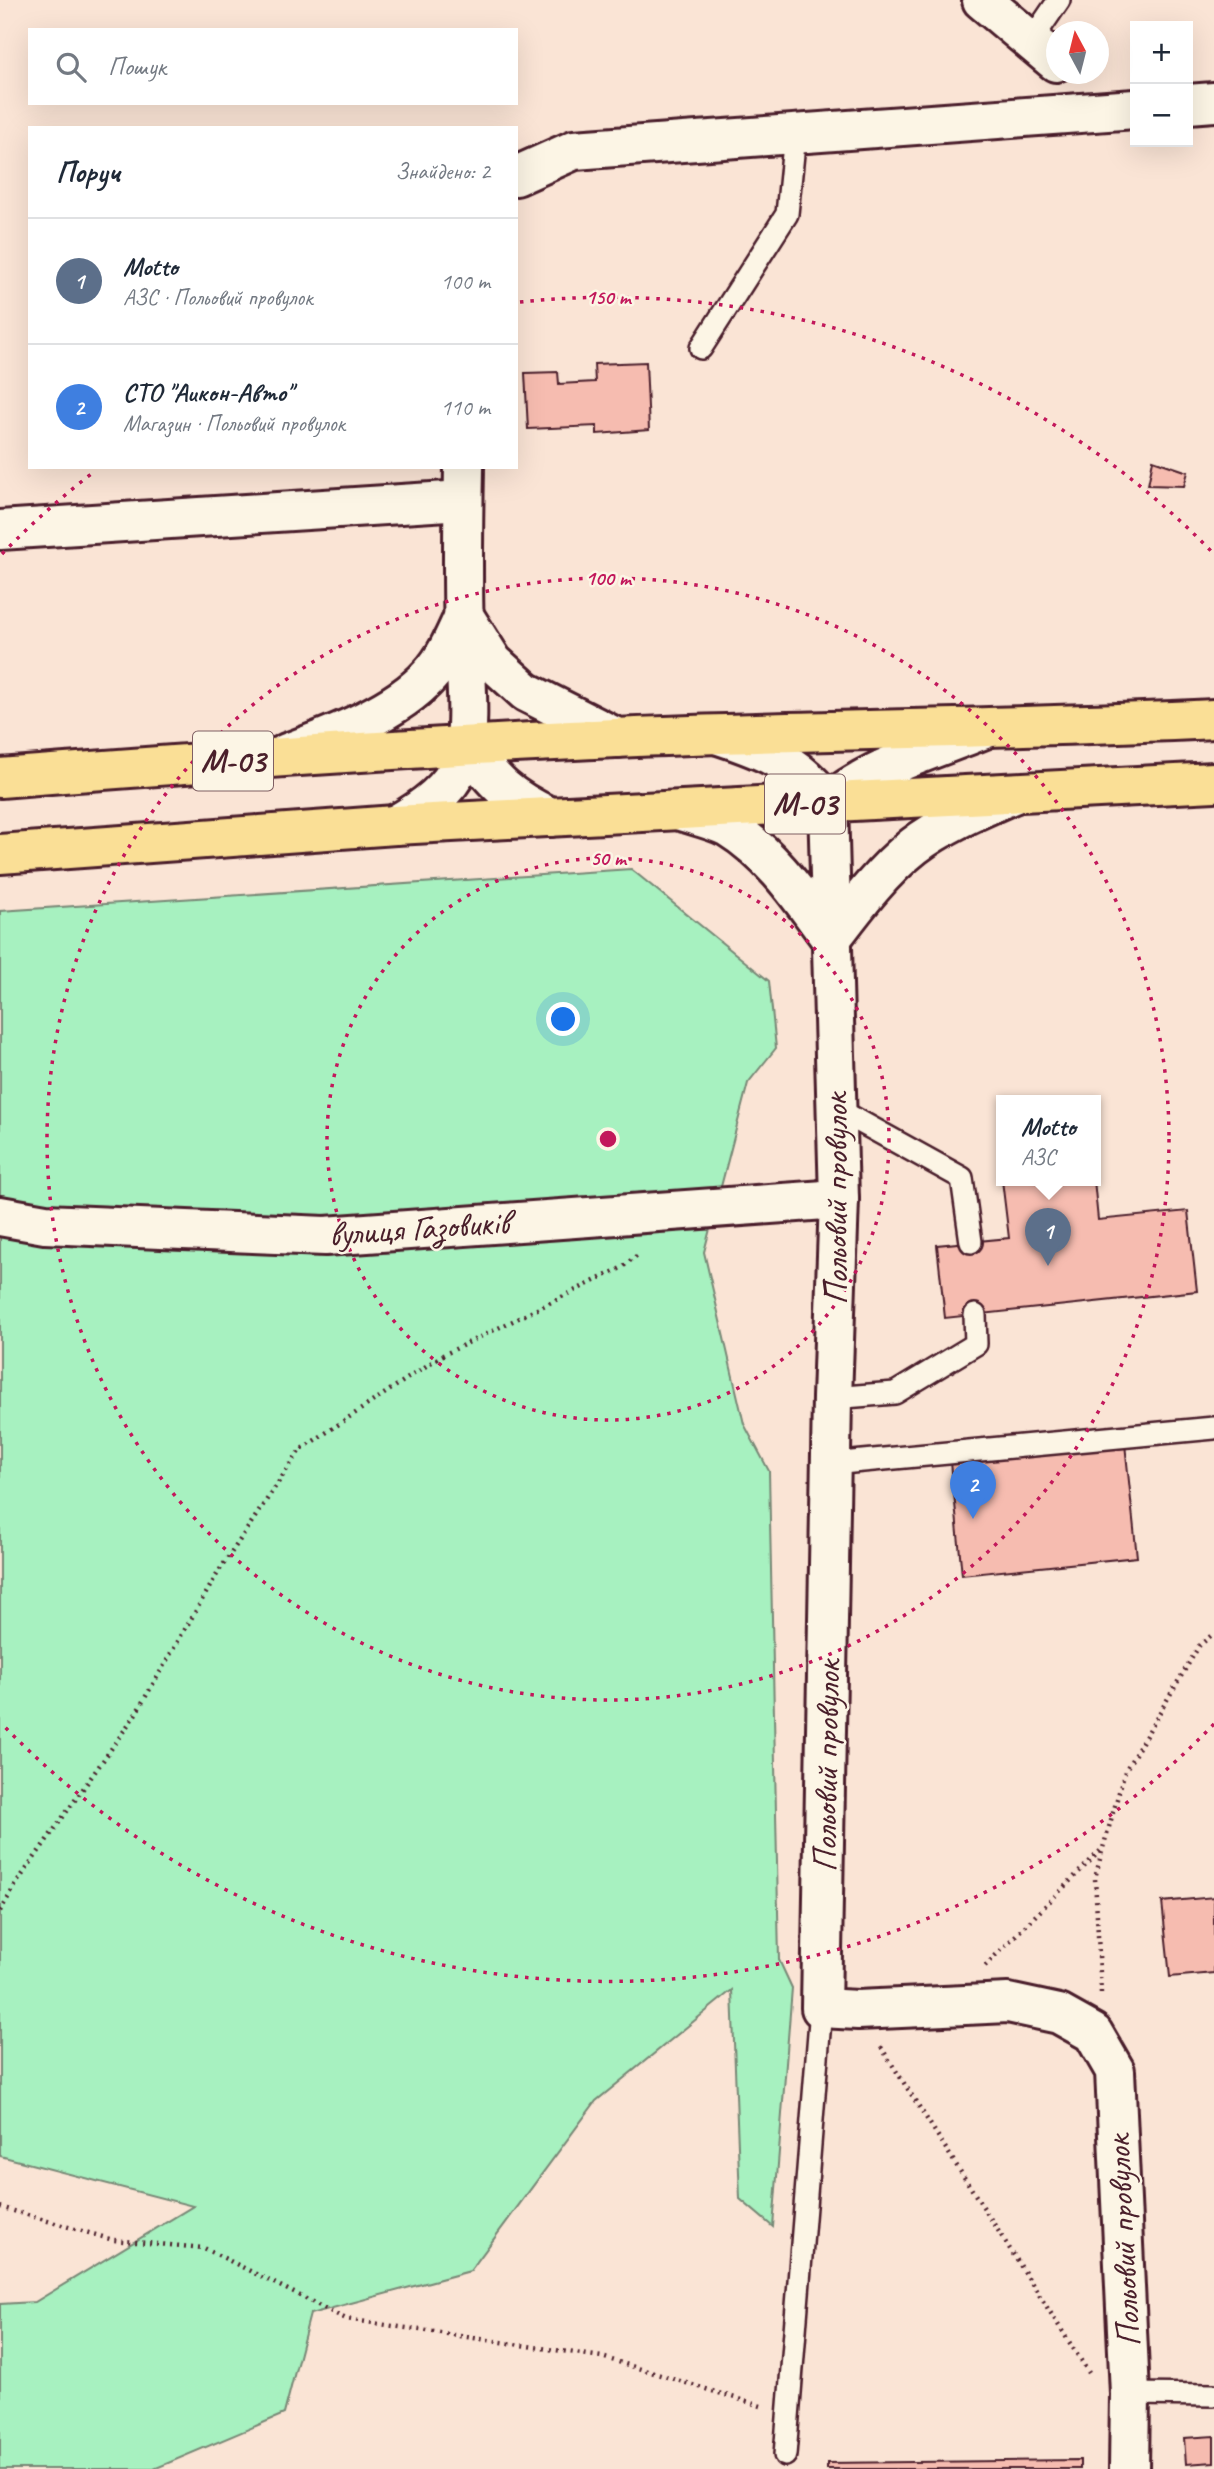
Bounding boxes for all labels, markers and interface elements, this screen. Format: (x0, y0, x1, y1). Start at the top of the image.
north arrow (1046, 21, 1109, 84)
map controls (1130, 21, 1193, 147)
button: + (1130, 21, 1193, 84)
search box (28, 28, 518, 105)
icon: search (52, 48, 90, 86)
text: Пошук (108, 50, 166, 83)
button: − (1130, 84, 1193, 147)
text: Поруч (56, 153, 120, 191)
text: Знайдено: 2 (395, 157, 490, 186)
text: Motto (123, 250, 178, 283)
text: 1 (74, 267, 84, 296)
text: 100 m (441, 267, 490, 296)
text: АЗС · Польовий провулок (123, 283, 313, 312)
text: 150 m (585, 284, 633, 310)
text: СТО "Аикон-Авто" (123, 376, 292, 409)
text: 2 (74, 393, 84, 422)
text: 110 m (441, 393, 490, 422)
text: Магазин · Польовий провулок (123, 409, 345, 438)
text: 100 m (585, 565, 633, 591)
road number: М-03 (193, 732, 273, 790)
road number: М-03 (765, 775, 845, 834)
text: 50 m (590, 845, 628, 871)
your location (546, 1002, 580, 1036)
street label: Польовий провулок (813, 1090, 858, 1305)
popup (996, 1095, 1101, 1186)
text: Motto (1021, 1110, 1076, 1143)
centre of rings (596, 1127, 620, 1151)
text: АЗС (1021, 1143, 1056, 1172)
street label: вулиця Газовиків (327, 1199, 519, 1257)
pin: 1 (1025, 1208, 1071, 1266)
pin: 2 (950, 1461, 996, 1519)
street label: Польовий провулок (802, 1656, 850, 1872)
street label: Польовий провулок (1095, 2131, 1151, 2348)

